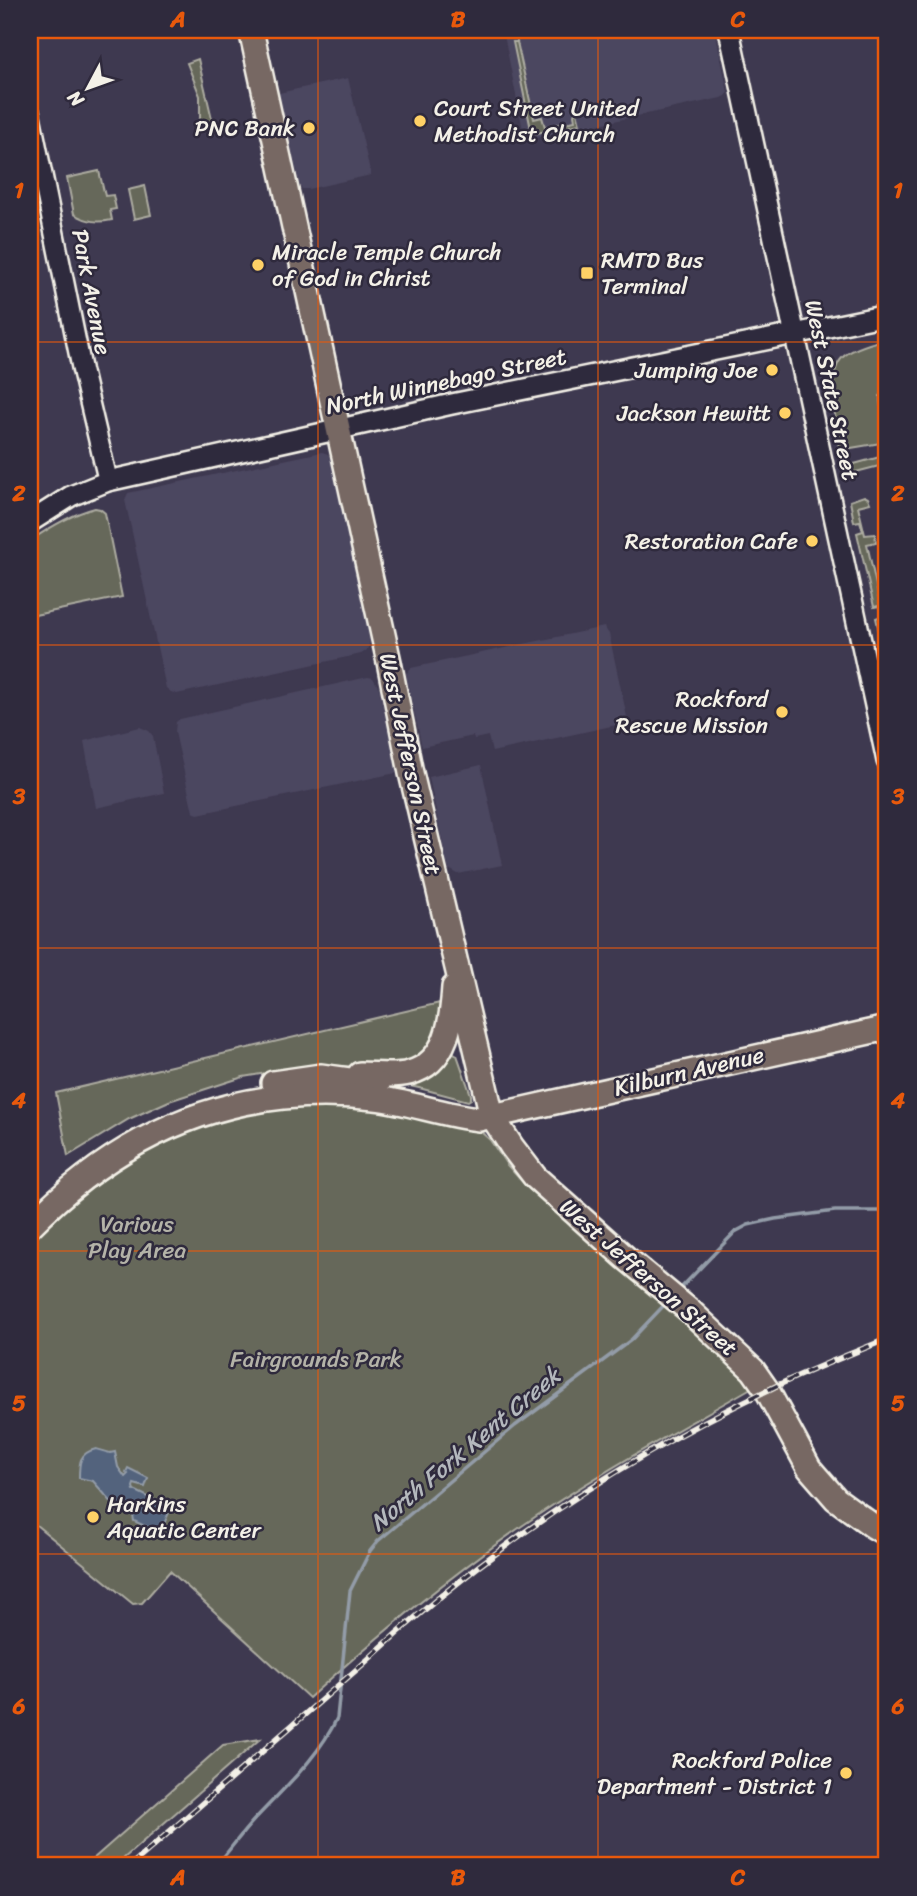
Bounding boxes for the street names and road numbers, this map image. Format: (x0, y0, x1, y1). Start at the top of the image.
street label: Park Avenue (59, 226, 124, 359)
street label: West State Street (792, 296, 871, 484)
street label: North Winnebago Street (322, 336, 570, 427)
street label: West Jefferson Street (367, 649, 454, 879)
street label: Kilburn Avenue (610, 1034, 768, 1109)
street label: West Jefferson Street (550, 1188, 748, 1367)

